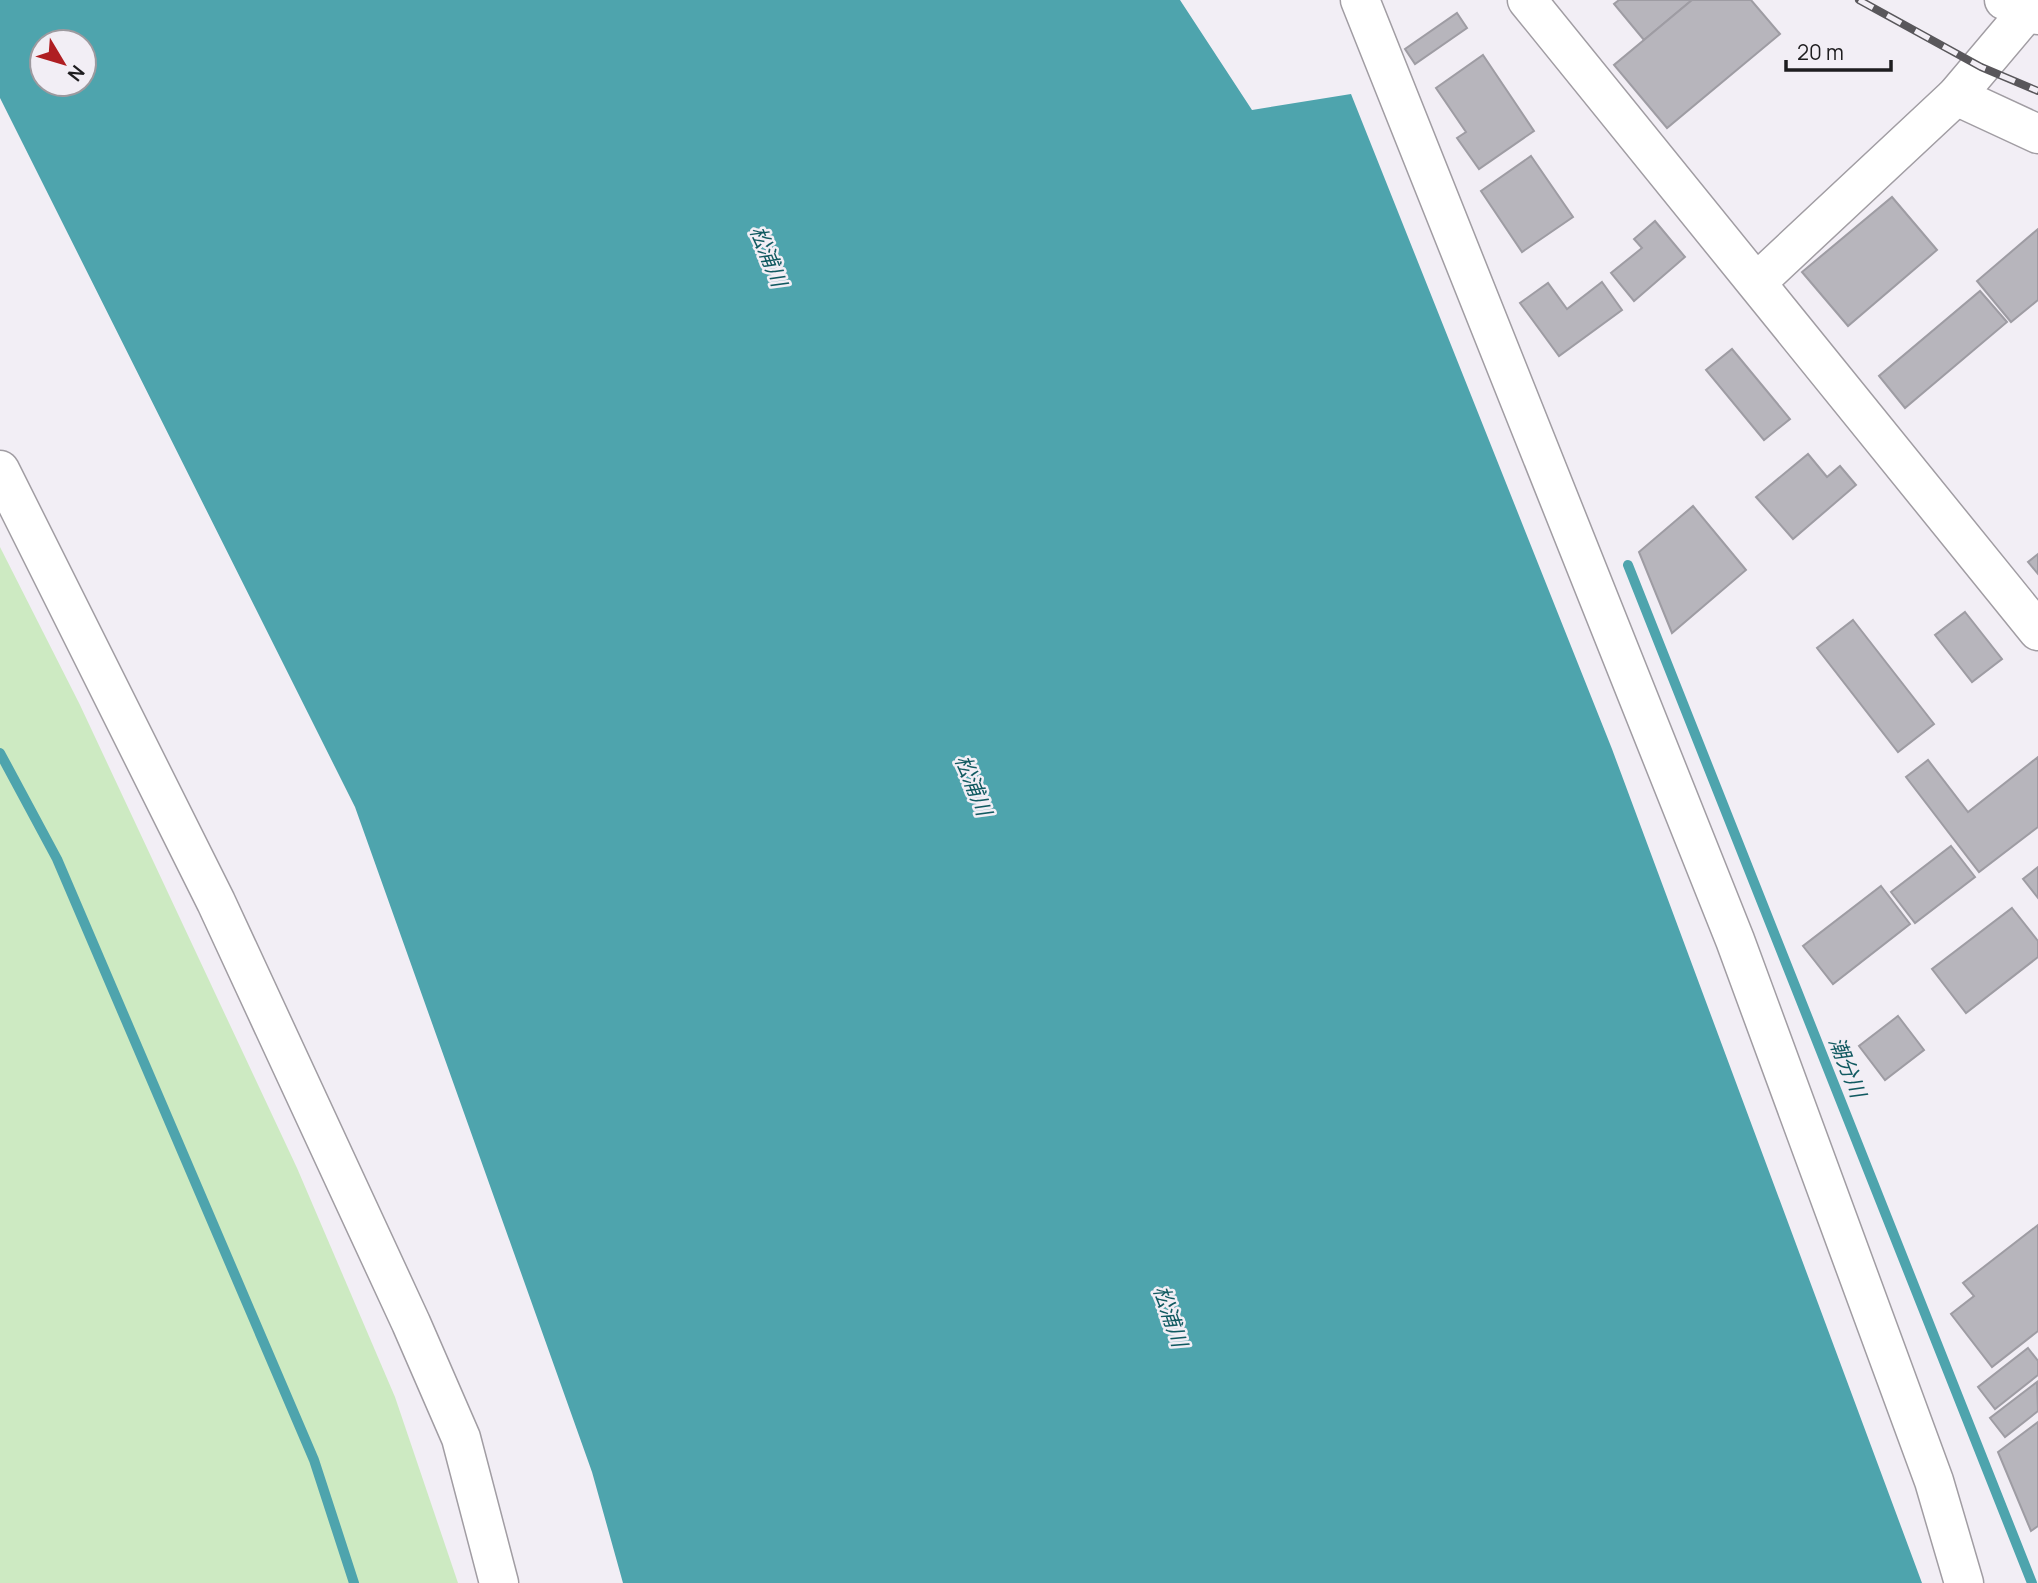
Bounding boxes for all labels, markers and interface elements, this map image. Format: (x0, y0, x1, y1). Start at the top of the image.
north arrow (28, 28, 98, 98)
scale bar (1786, 28, 1891, 72)
text: 20 m (1797, 38, 1844, 66)
text: N (62, 60, 91, 87)
water label: 松浦川 (744, 222, 795, 292)
water label: 松浦川 (949, 751, 1000, 821)
water label: 潮分川 (1823, 1033, 1874, 1103)
water label: 松浦川 (1148, 1282, 1195, 1352)

